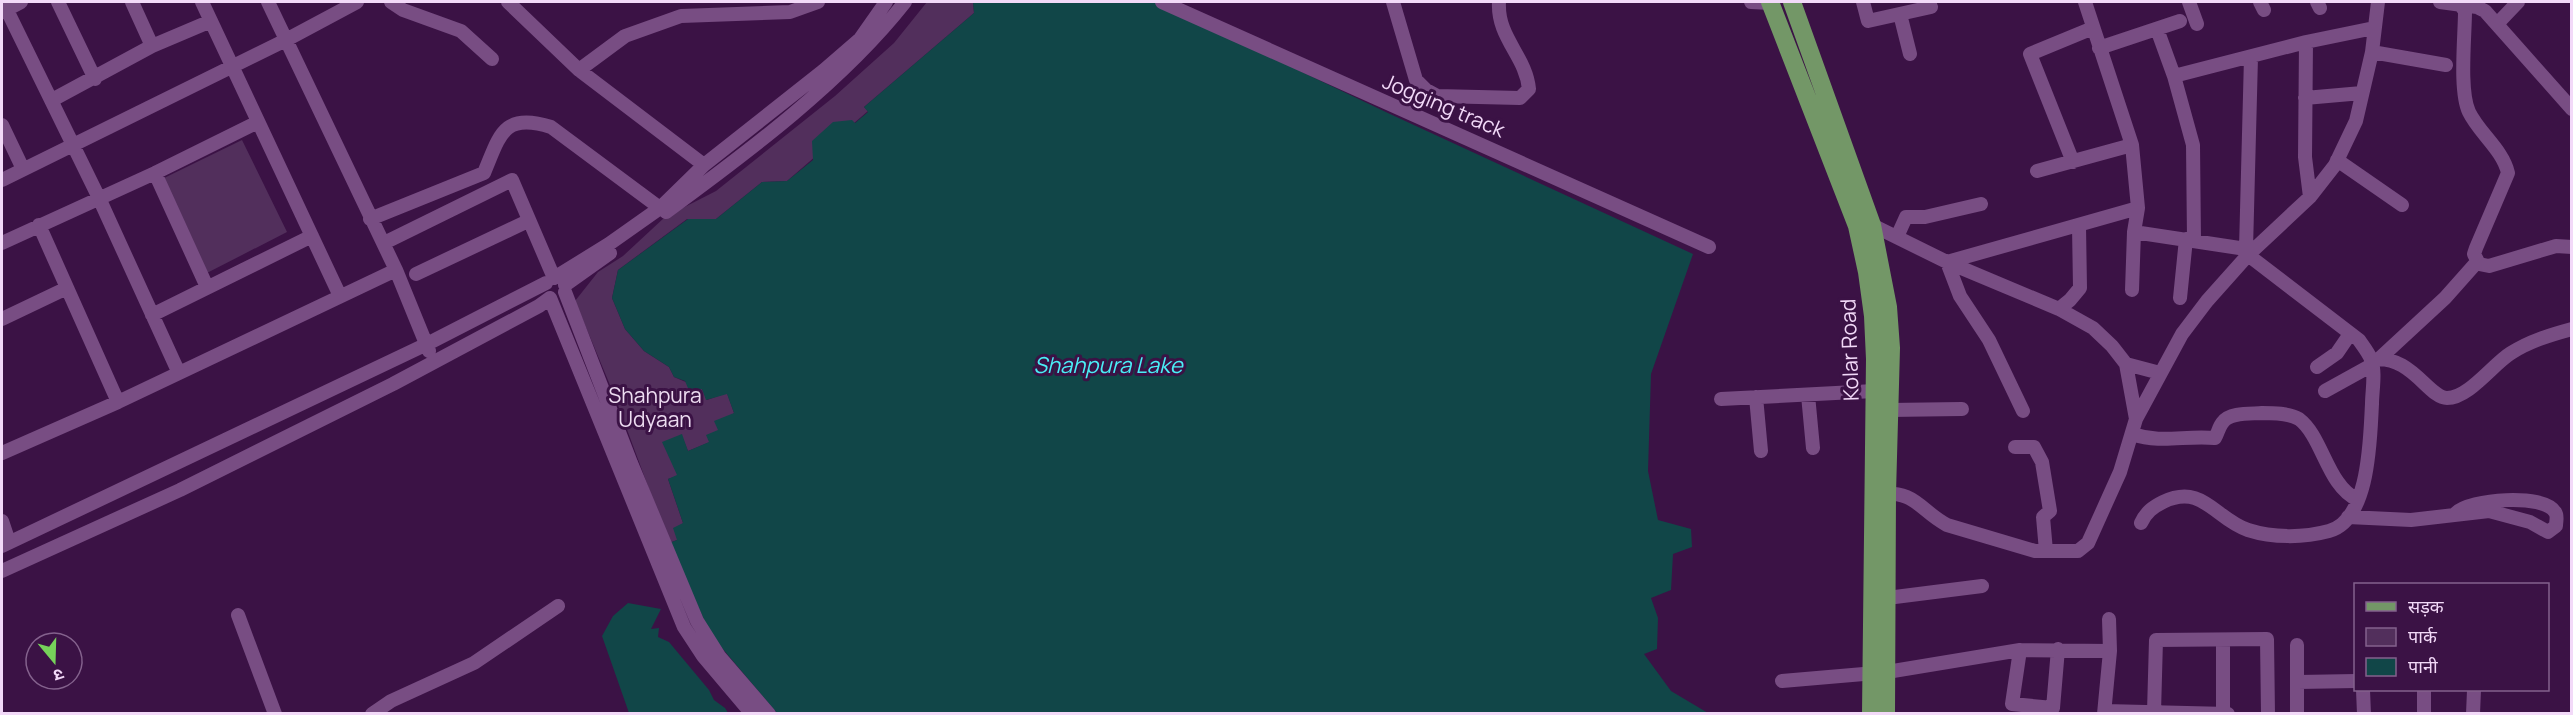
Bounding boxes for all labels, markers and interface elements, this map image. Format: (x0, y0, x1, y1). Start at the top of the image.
street label: Jogging track (1379, 67, 1510, 144)
street label: Kolar Road (1833, 298, 1865, 402)
water label: Shahpura Lake (1033, 350, 1184, 380)
park label: Shahpura Udyaan (608, 381, 702, 433)
legend (2354, 583, 2549, 691)
text: सड़क (2408, 594, 2445, 618)
text: पार्क (2408, 624, 2438, 648)
north arrow (24, 631, 84, 691)
text: पानी (2408, 654, 2438, 678)
text: उ (50, 663, 67, 687)

